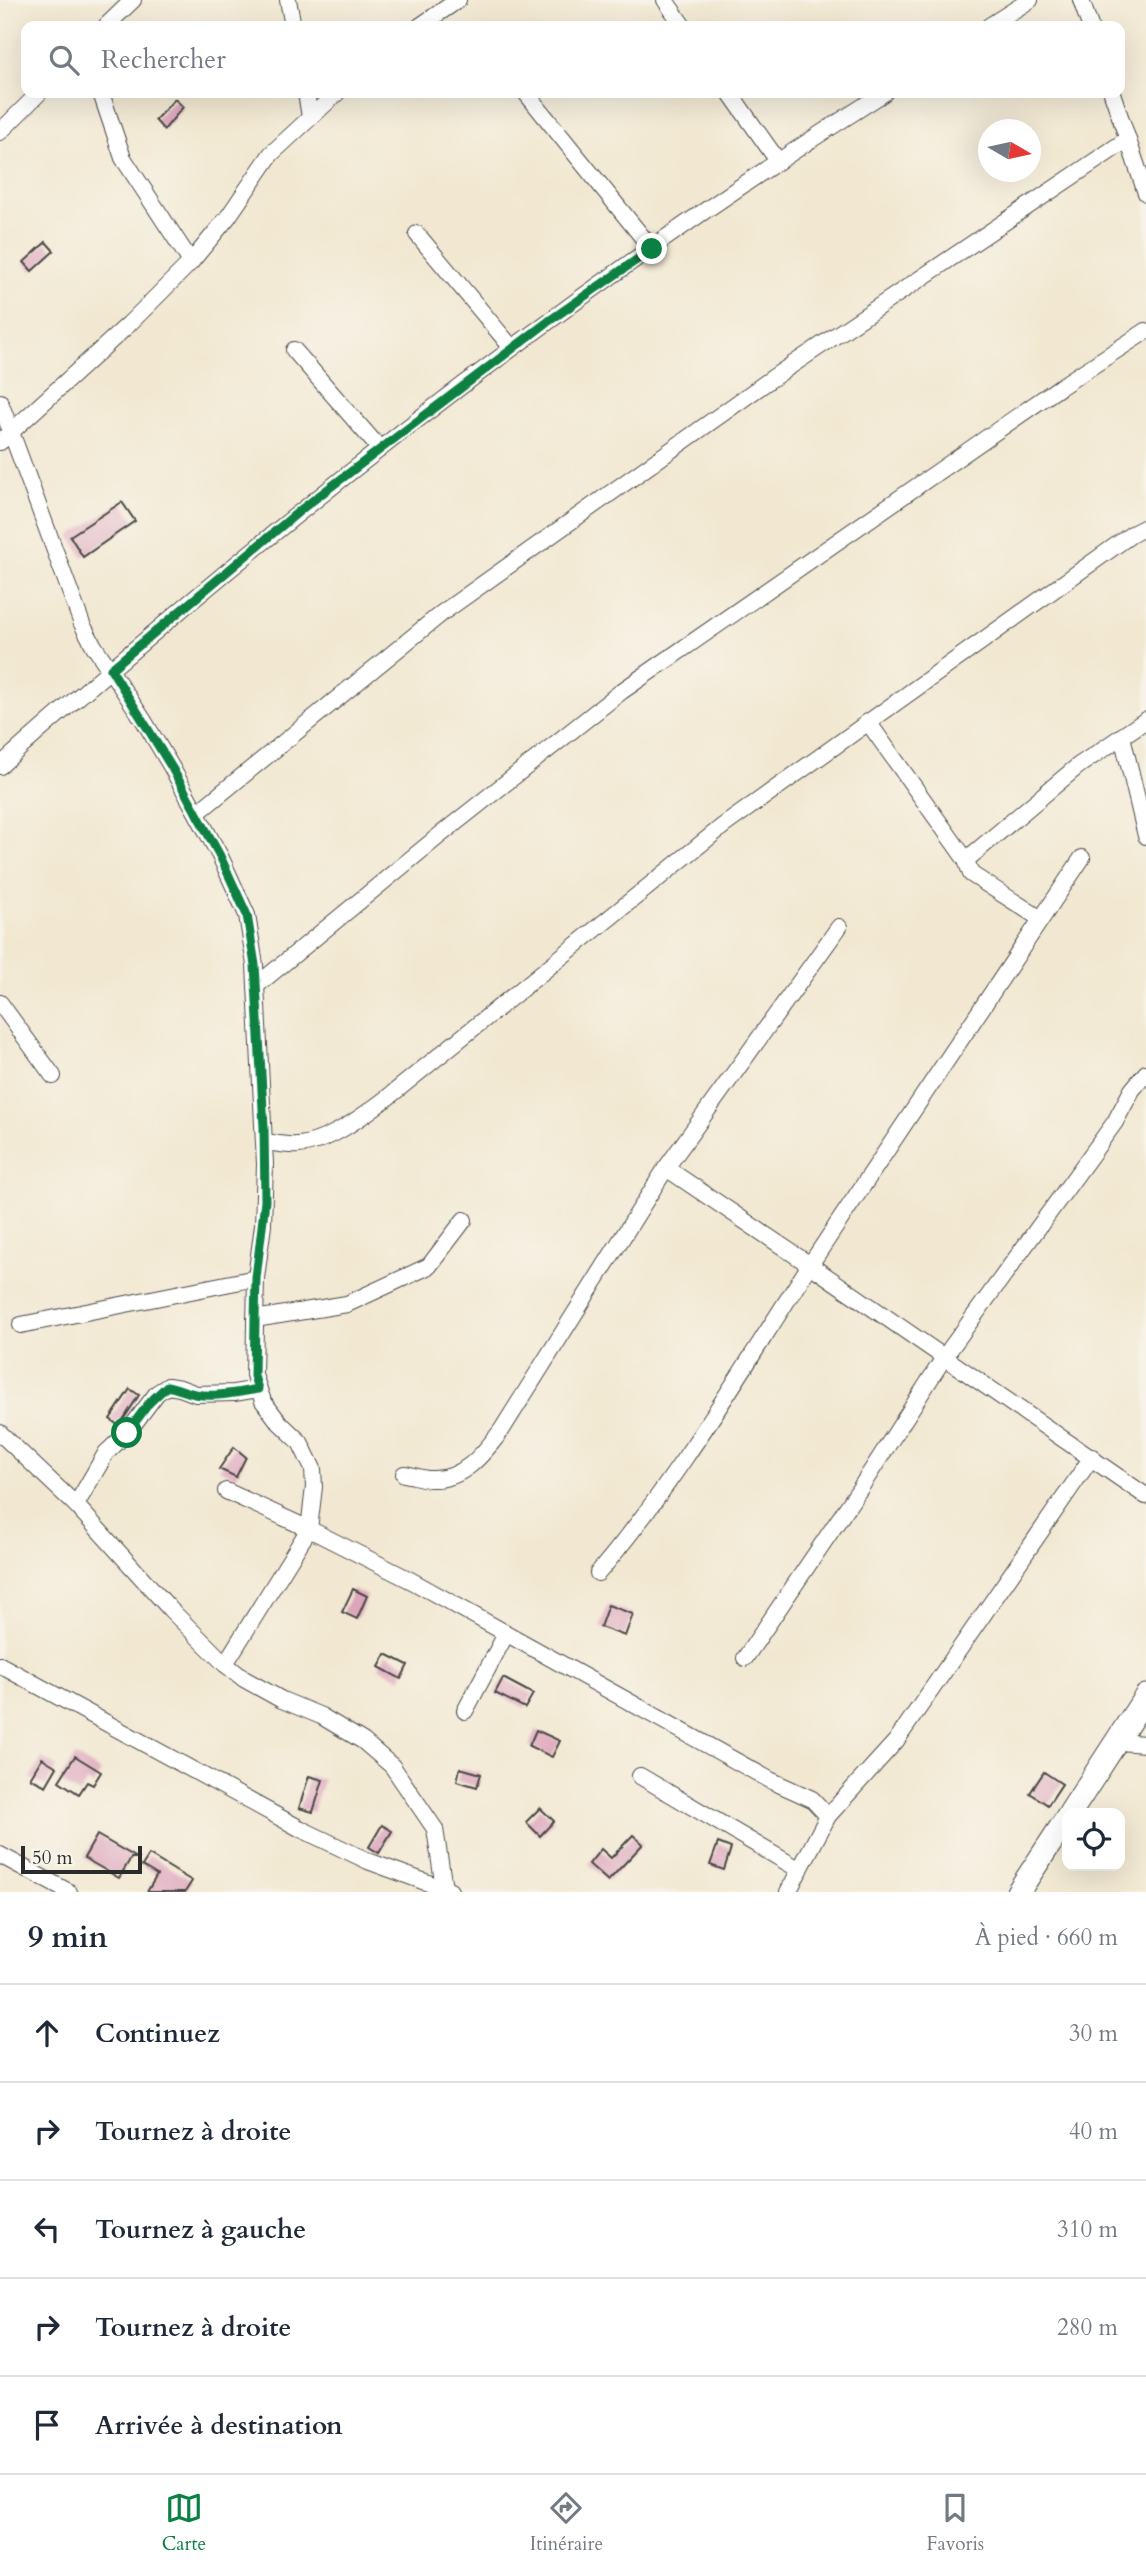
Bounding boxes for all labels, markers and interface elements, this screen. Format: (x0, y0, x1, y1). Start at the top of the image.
search box (21, 21, 1125, 98)
icon: search (45, 41, 83, 79)
text: Rechercher (101, 42, 226, 77)
north arrow (978, 119, 1041, 182)
route end (636, 233, 667, 264)
route start (111, 1417, 142, 1448)
map controls (1062, 1808, 1125, 1871)
button: locate (1062, 1808, 1125, 1871)
scale bar (21, 1843, 142, 1875)
text: 50 m (32, 1845, 73, 1871)
text: 9 min (28, 1917, 108, 1958)
text: À pied · 660 m (975, 1922, 1118, 1953)
icon: ahead (28, 2014, 66, 2052)
text: Continuez (95, 2016, 220, 2051)
text: 30 m (1069, 2018, 1118, 2049)
icon: right (28, 2112, 66, 2150)
text: Tournez à droite (95, 2114, 291, 2149)
text: 40 m (1069, 2116, 1118, 2147)
icon: left (28, 2210, 66, 2248)
text: Tournez à gauche (95, 2212, 306, 2247)
text: 310 m (1057, 2214, 1118, 2245)
icon: right (28, 2308, 66, 2346)
text: Tournez à droite (95, 2310, 291, 2345)
text: 280 m (1057, 2312, 1118, 2343)
icon: arrive (28, 2406, 66, 2444)
text: Arrivée à destination (95, 2408, 343, 2443)
tab: Carte (162, 2489, 206, 2557)
tab: Itinéraire (530, 2489, 603, 2557)
tab: Favoris (927, 2489, 984, 2557)

